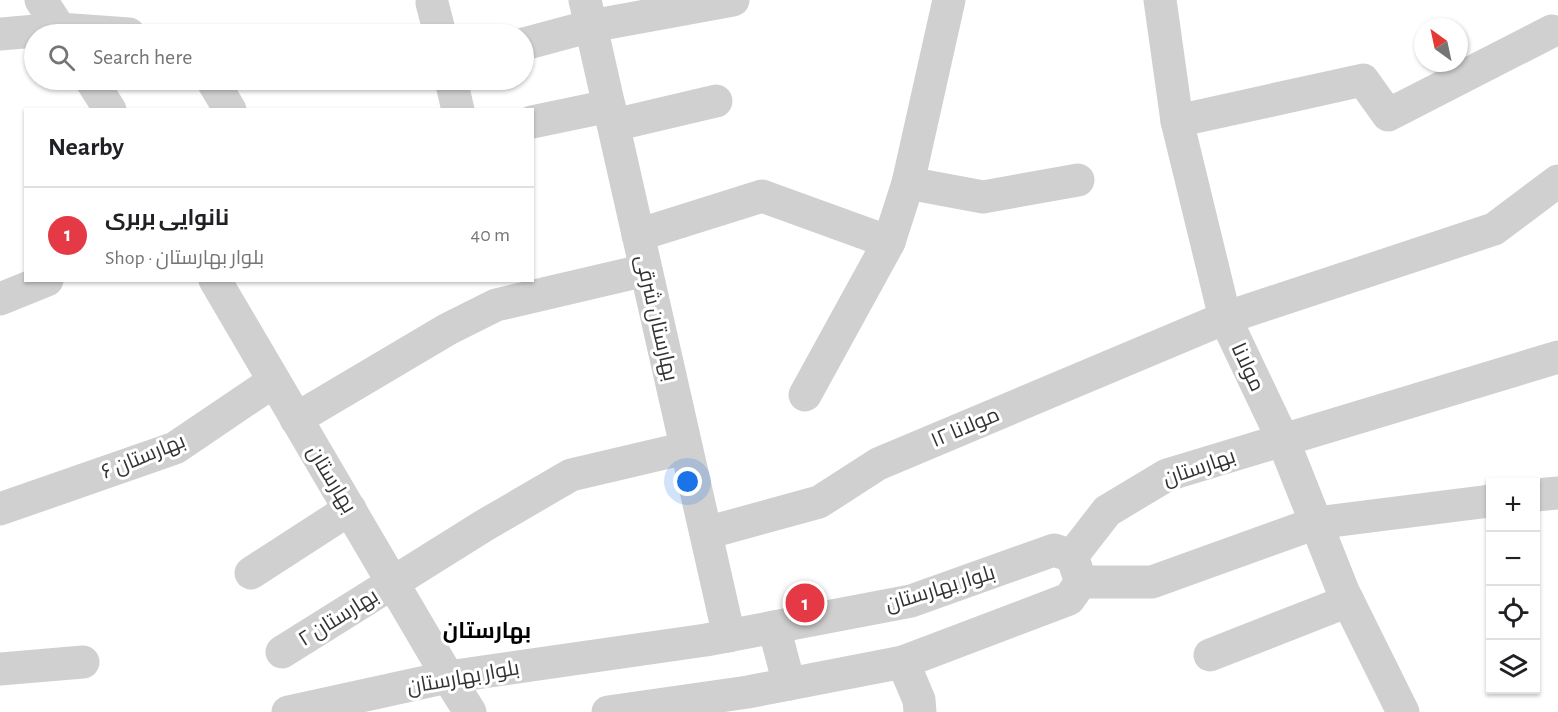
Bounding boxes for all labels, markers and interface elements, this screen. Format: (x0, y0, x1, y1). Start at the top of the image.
north arrow (1414, 18, 1468, 72)
search box (24, 24, 534, 90)
icon: search (45, 41, 78, 74)
text: Search here (93, 46, 192, 68)
text: Nearby (48, 134, 124, 160)
text: نانوایی بربری (105, 207, 229, 229)
text: 1 (64, 225, 71, 245)
text: 40 m (471, 225, 510, 245)
text: Shop · بلوار بهارستان (105, 248, 264, 268)
street label: بهارستان شرقی (630, 253, 681, 384)
street label: مولانا (1226, 340, 1268, 395)
street label: مولانا ۱۲ (928, 404, 1003, 452)
street label: بهارستان ۶ (98, 430, 189, 485)
street label: بهارستان (302, 442, 360, 518)
street label: بهارستان (1160, 445, 1239, 491)
your location (673, 467, 702, 496)
map controls (1486, 478, 1540, 694)
button: + (1486, 478, 1540, 532)
button: − (1486, 532, 1540, 586)
street label: بلوار بهارستان (883, 562, 998, 617)
pin: 1 (786, 580, 824, 626)
street label: بهارستان ۲ (295, 585, 383, 652)
button: locate (1486, 586, 1540, 640)
district label: بهارستان (443, 620, 531, 644)
button: layers (1486, 640, 1540, 694)
street label: بلوار بهارستان (405, 657, 521, 700)

